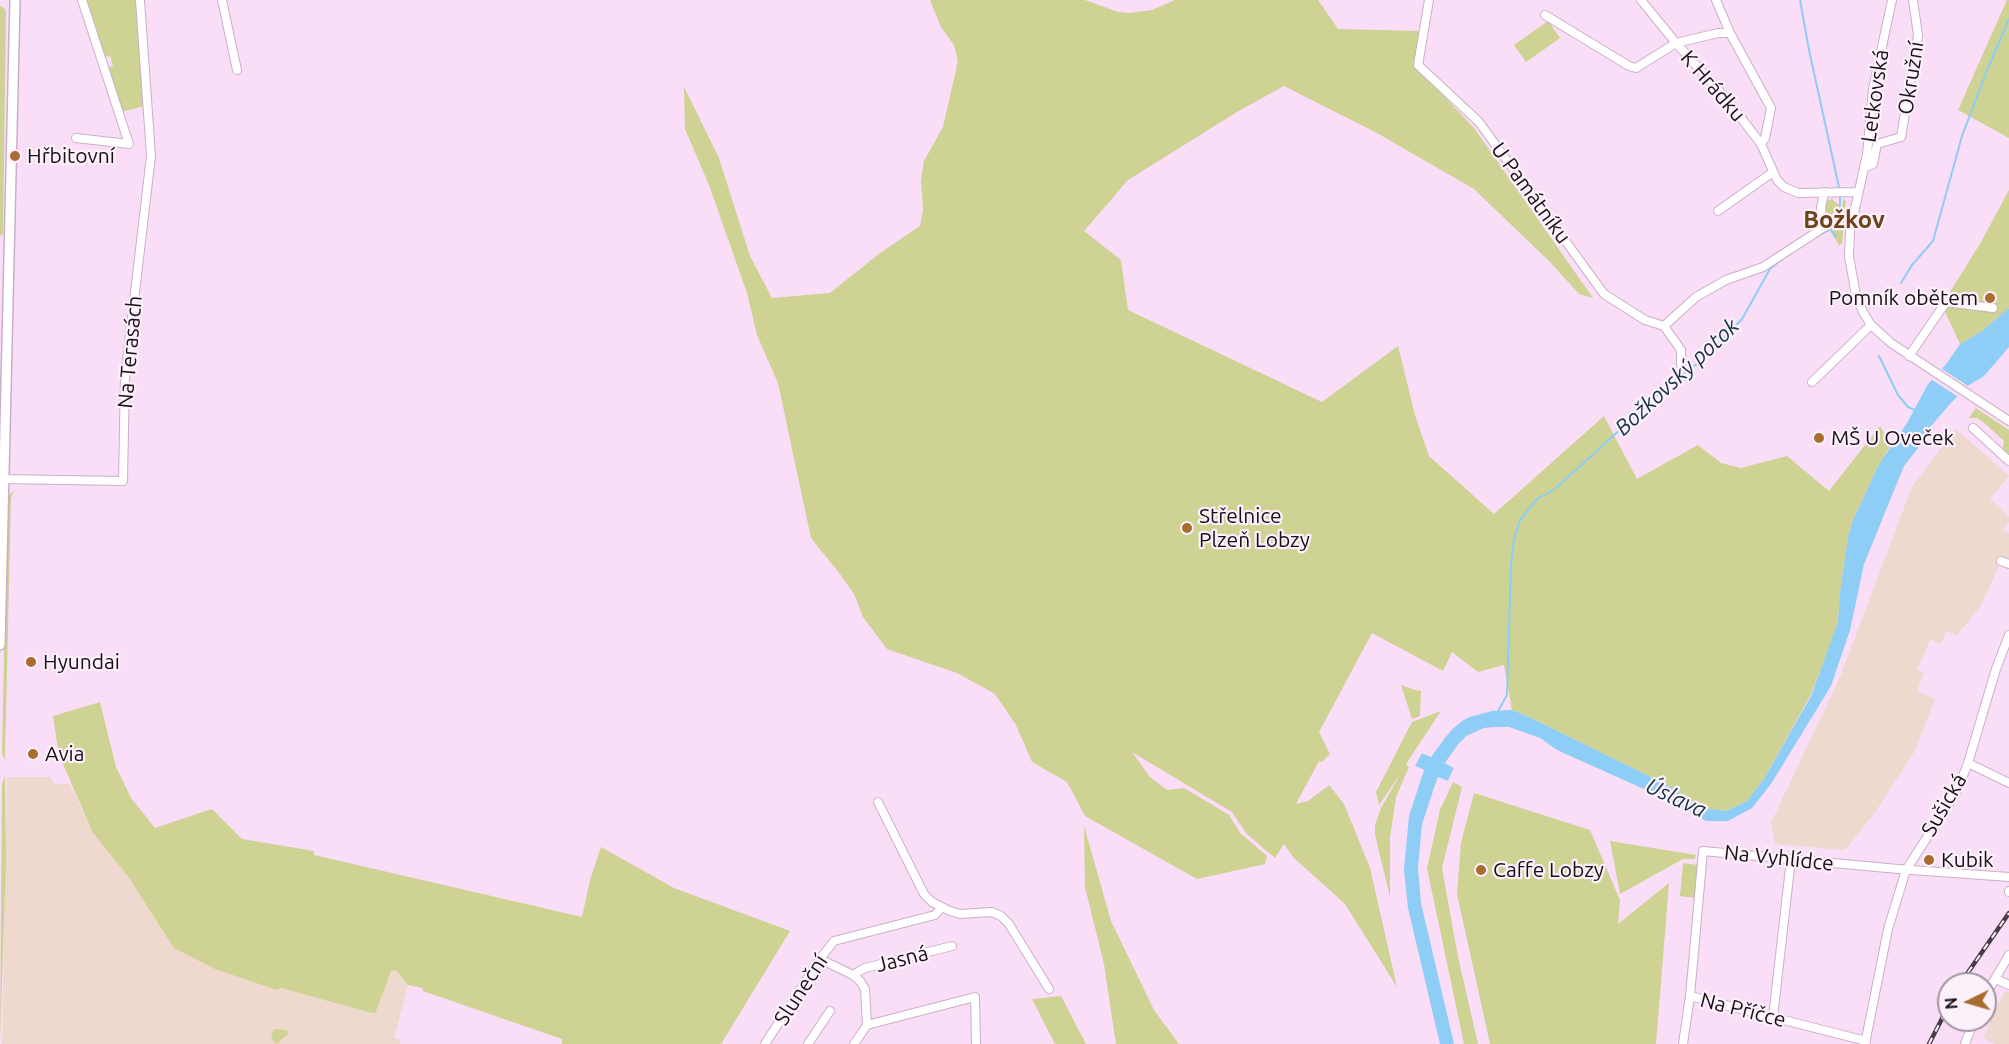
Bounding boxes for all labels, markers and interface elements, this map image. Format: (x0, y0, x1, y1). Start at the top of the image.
street label: Okružní (1893, 40, 1929, 116)
street label: K Hrádku (1675, 45, 1751, 127)
street label: Letkovská (1856, 48, 1894, 144)
street label: U Památníku (1486, 137, 1576, 249)
place label: Hřbitovní (27, 143, 115, 169)
marker: Hřbitovní (8, 149, 22, 163)
district label: Božkov (1803, 206, 1885, 234)
place label: Pomník obětem (1829, 285, 1978, 311)
marker: Pomník obětem (1983, 291, 1997, 305)
street label: Na Terasách (113, 294, 147, 410)
water label: Božkovský potok (1610, 313, 1744, 441)
place label: MŠ U Oveček (1831, 425, 1954, 451)
marker: MŠ U Oveček (1812, 431, 1826, 445)
place label: Střelnice Plzeň Lobzy (1199, 503, 1310, 553)
marker: Střelnice Plzeň Lobzy (1180, 521, 1194, 535)
place label: Hyundai (43, 649, 120, 675)
marker: Hyundai (24, 655, 38, 669)
place label: Avia (45, 741, 85, 767)
marker: Avia (26, 747, 40, 761)
street label: Sušická (1916, 769, 1972, 841)
water label: Úslava (1641, 773, 1711, 823)
street label: Na Vyhlídce (1723, 840, 1835, 876)
place label: Kubik (1941, 847, 1994, 873)
marker: Kubik (1922, 853, 1936, 867)
place label: Caffe Lobzy (1493, 857, 1604, 883)
marker: Caffe Lobzy (1474, 863, 1488, 877)
street label: Jasná (873, 940, 931, 978)
street label: Sluneční (769, 950, 833, 1030)
north arrow (1937, 972, 1997, 1032)
street label: Na Příčce (1698, 987, 1788, 1033)
text: N (1942, 997, 1961, 1010)

